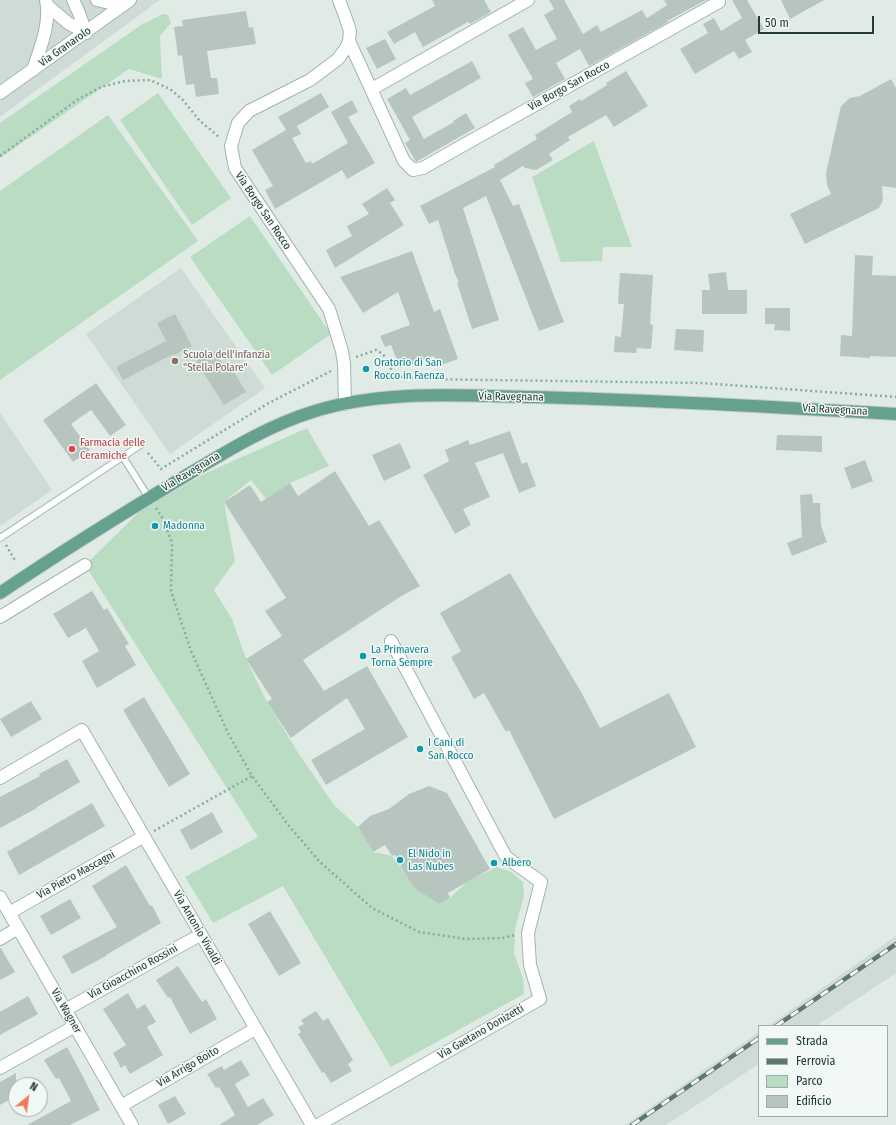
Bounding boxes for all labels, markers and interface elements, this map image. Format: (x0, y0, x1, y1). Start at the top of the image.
scale bar (760, 8, 876, 34)
text: 50 m (765, 16, 789, 30)
street label: Via Granarolo (36, 24, 94, 70)
street label: Via Borgo San Rocco (526, 58, 612, 114)
street label: Via Borgo San Rocco (232, 170, 294, 252)
place label: Scuola dell'infanzia "Stella Polare" (183, 348, 270, 374)
marker: Scuola dell'infanzia "Stella Polare" (170, 356, 180, 366)
place label: Oratorio di San Rocco in Faenza (374, 356, 445, 382)
marker: Oratorio di San Rocco in Faenza (361, 364, 371, 374)
street label: Via Ravegnana (478, 390, 544, 404)
street label: Via Ravegnana (802, 402, 868, 418)
place label: Farmacia delle Ceramiche (80, 436, 145, 462)
marker: Farmacia delle Ceramiche (67, 444, 77, 454)
street label: Via Ravegnana (160, 450, 222, 494)
place label: Madonna (163, 519, 205, 533)
marker: Madonna (150, 521, 160, 531)
place label: La Primavera Torna Sempre (371, 643, 433, 669)
marker: La Primavera Torna Sempre (358, 651, 368, 661)
place label: I Cani di San Rocco (428, 736, 474, 762)
marker: I Cani di San Rocco (415, 744, 425, 754)
place label: El Nido in Las Nubes (408, 847, 454, 873)
street label: Via Pietro Mascagni (35, 848, 117, 902)
marker: El Nido in Las Nubes (395, 855, 405, 865)
place label: Albero (502, 856, 531, 870)
marker: Albero (489, 858, 499, 868)
street label: Via Antonio Vivaldi (170, 888, 224, 968)
street label: Via Gioacchino Rossini (86, 942, 180, 1002)
street label: Via Wagner (48, 986, 84, 1036)
street label: Via Gaetano Donizetti (436, 1002, 526, 1062)
legend (758, 1025, 888, 1117)
text: Strada (796, 1034, 828, 1048)
street label: Via Arrigo Boito (155, 1044, 221, 1090)
text: Ferrovia (796, 1054, 835, 1068)
text: Parco (796, 1074, 823, 1088)
north arrow (8, 1077, 48, 1117)
text: N (28, 1080, 40, 1094)
text: Edificio (796, 1094, 832, 1108)

